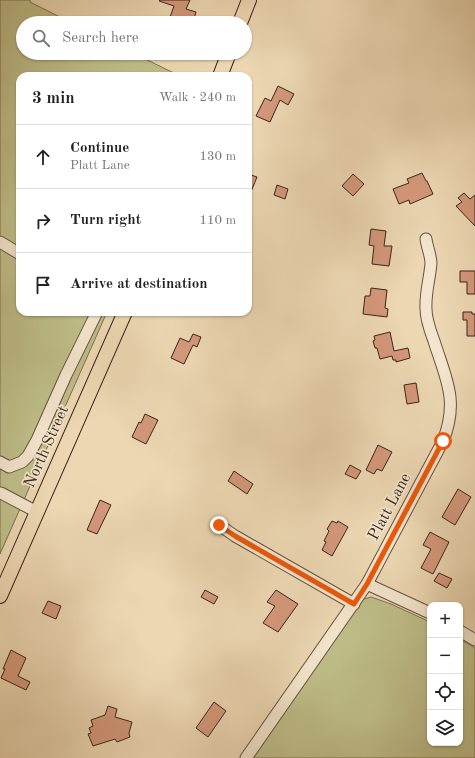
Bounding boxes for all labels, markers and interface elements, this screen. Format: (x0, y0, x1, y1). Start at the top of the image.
search box (16, 16, 252, 60)
icon: search (30, 27, 52, 49)
text: Search here (62, 31, 139, 46)
text: 3 min (32, 90, 75, 107)
text: Walk · 240 m (159, 91, 236, 104)
text: Continue (70, 141, 129, 156)
icon: ahead (32, 146, 54, 168)
text: 130 m (199, 150, 236, 163)
text: Platt Lane (70, 159, 130, 172)
icon: right (32, 210, 54, 232)
text: Turn right (70, 213, 141, 228)
text: 110 m (199, 214, 236, 227)
icon: arrive (32, 274, 54, 296)
text: Arrive at destination (70, 277, 208, 292)
street label: North Street (22, 403, 72, 490)
route start (434, 432, 452, 450)
street label: Platt Lane (366, 471, 414, 543)
route end (210, 516, 228, 534)
map controls (427, 602, 463, 746)
button: + (427, 602, 463, 638)
button: − (427, 638, 463, 674)
button: locate (427, 674, 463, 710)
button: layers (427, 710, 463, 746)

